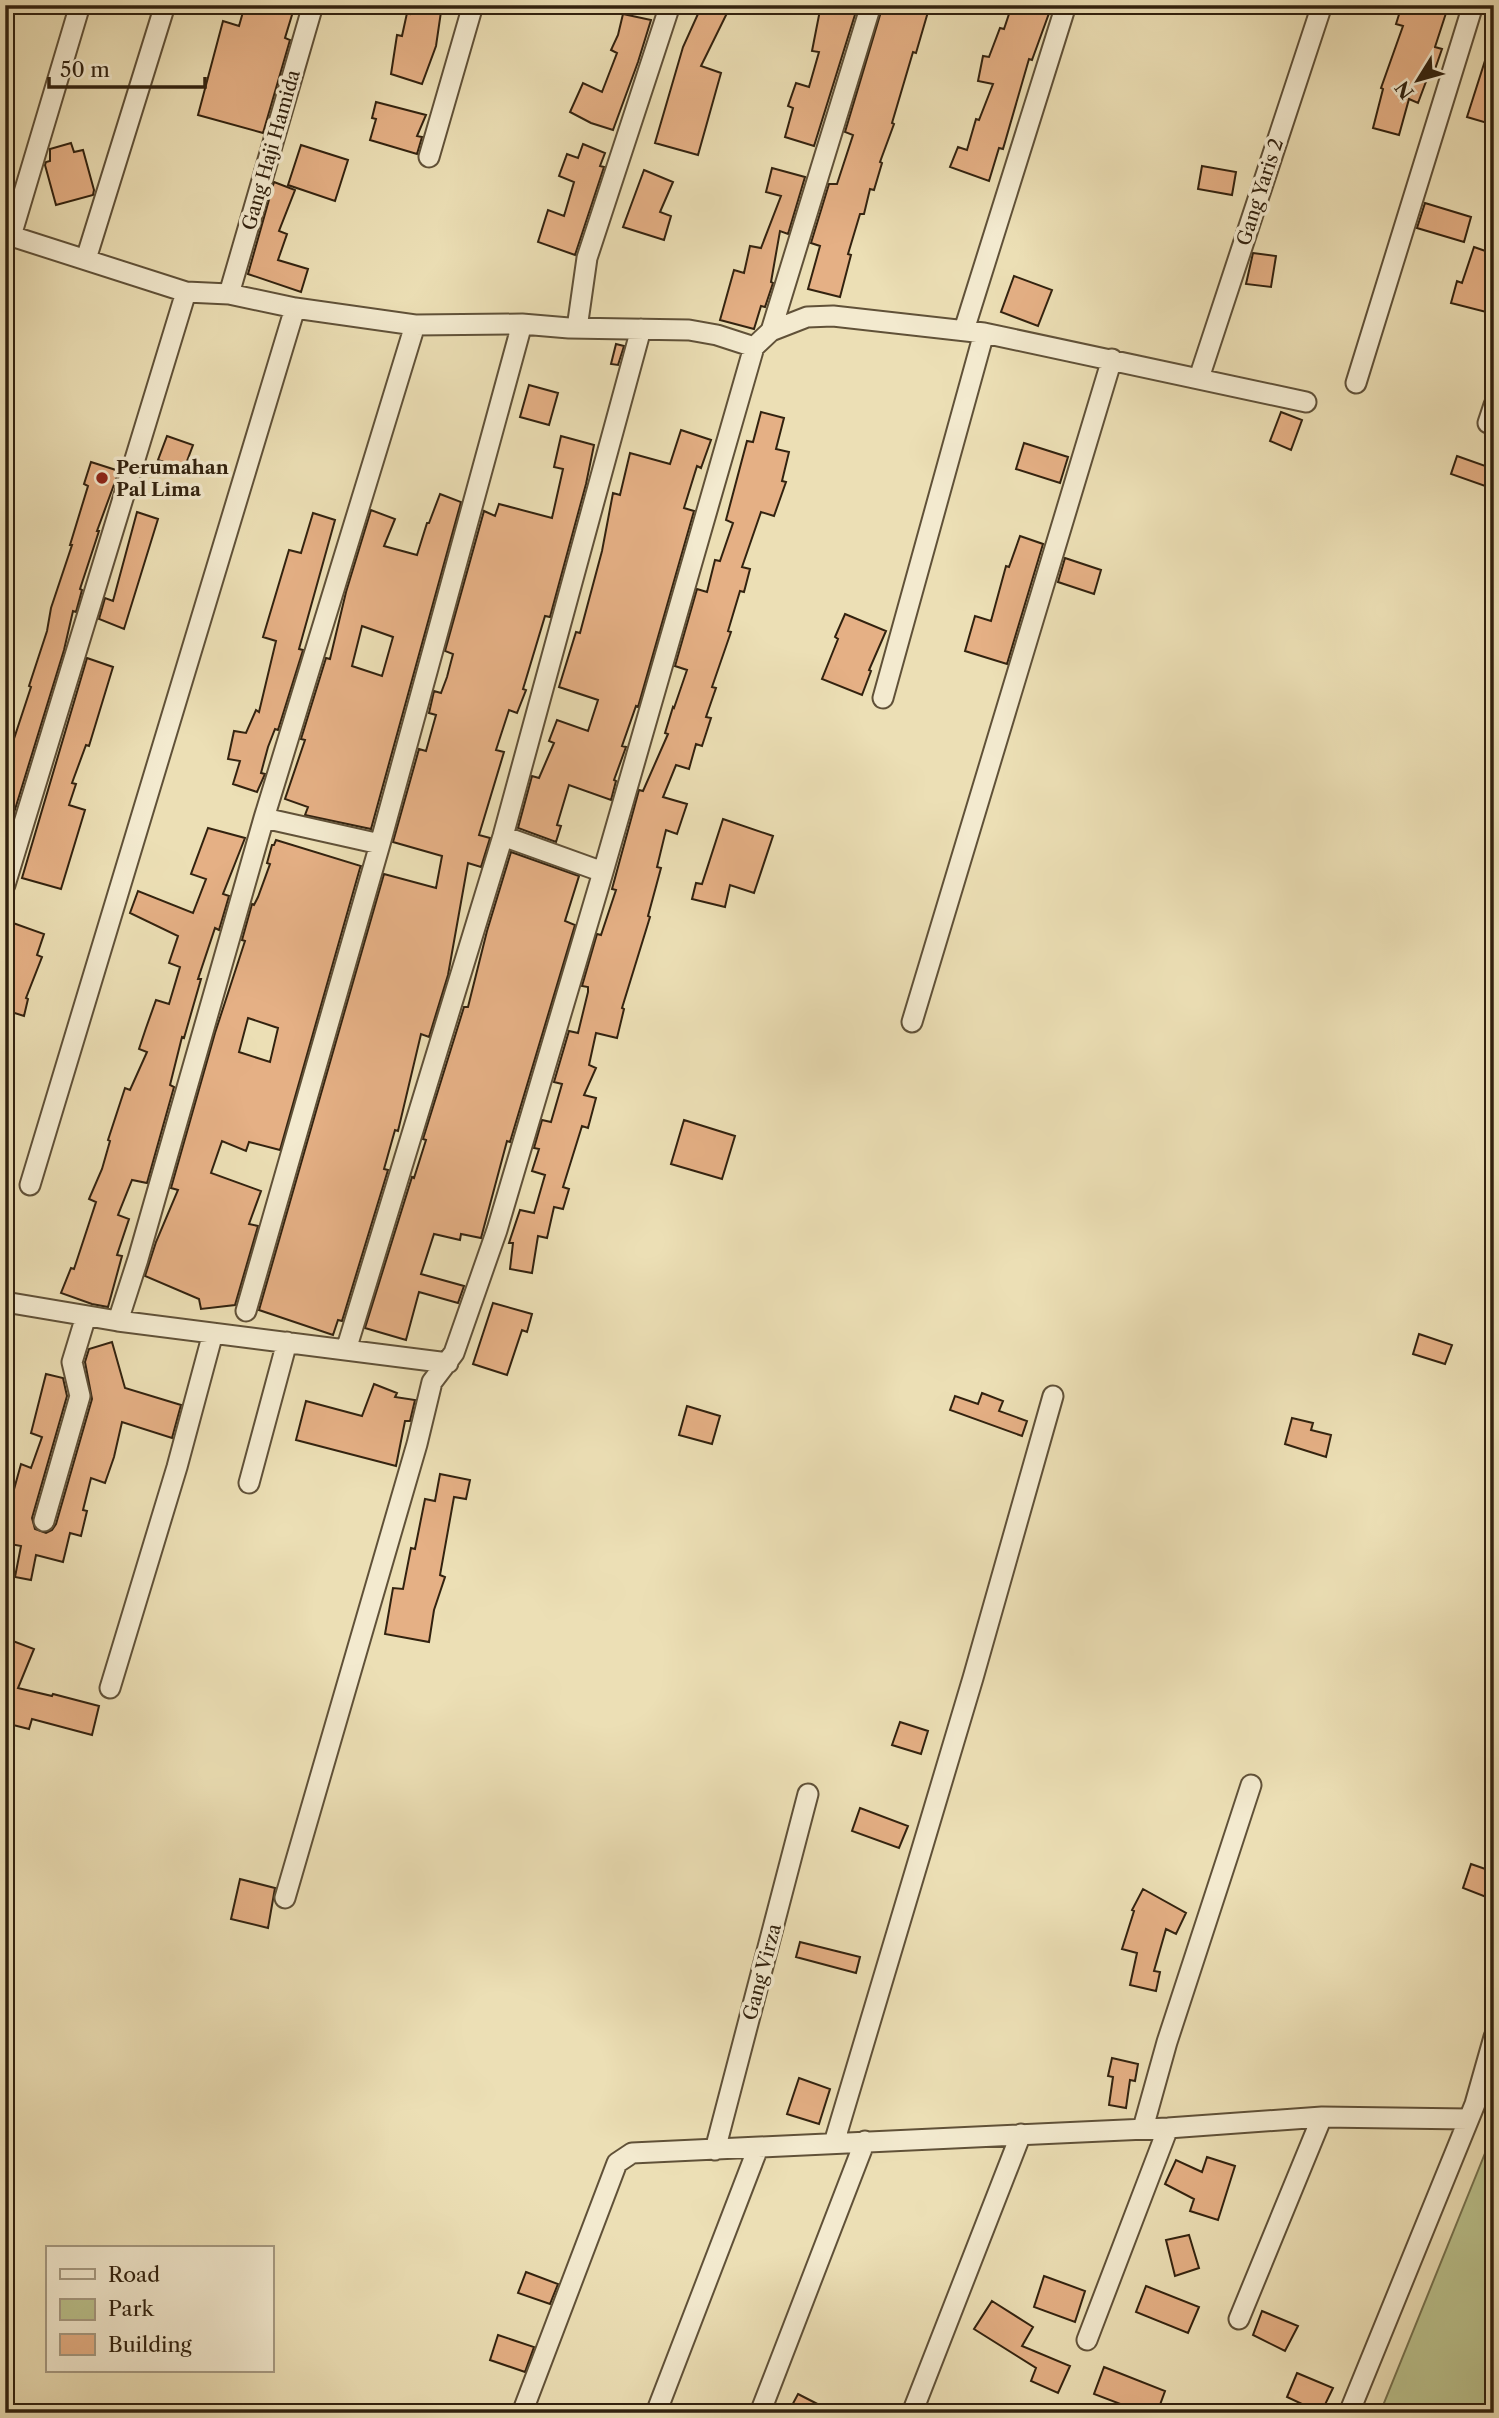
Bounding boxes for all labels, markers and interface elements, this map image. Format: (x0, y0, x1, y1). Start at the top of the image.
scale bar (49, 46, 205, 90)
north arrow (1384, 46, 1454, 116)
text: 50 m (60, 57, 110, 82)
street label: Gang Haji Hamida (237, 67, 305, 233)
text: N (1391, 76, 1419, 103)
street label: Gang Yaris 2 (1232, 135, 1288, 248)
place label: Perumahan Pal Lima (116, 456, 229, 501)
marker: Perumahan Pal Lima (94, 470, 110, 486)
street label: Gang Virza (738, 1921, 786, 2023)
legend (46, 2246, 273, 2372)
text: Road (108, 2262, 160, 2287)
text: Park (108, 2296, 154, 2321)
text: Building (108, 2332, 193, 2357)

